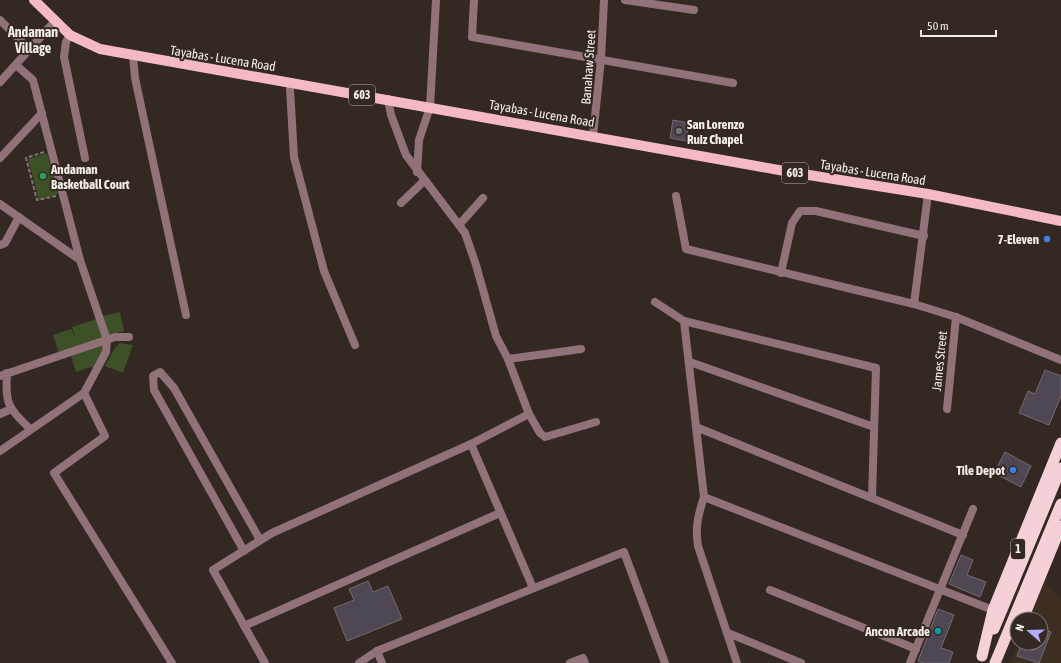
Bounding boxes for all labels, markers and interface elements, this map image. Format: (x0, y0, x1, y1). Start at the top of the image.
scale bar (921, 12, 996, 38)
text: 50 m (927, 19, 949, 33)
district label: Andaman Village (7, 24, 58, 56)
street label: Banahaw Street (578, 29, 599, 105)
street label: Tayabas - Lucena Road (169, 43, 277, 74)
road number: 603 (349, 85, 375, 105)
street label: Tayabas - Lucena Road (488, 97, 596, 130)
place label: San Lorenzo Ruiz Chapel (687, 117, 744, 147)
marker: San Lorenzo Ruiz Chapel (674, 126, 684, 136)
street label: Tayabas - Lucena Road (819, 157, 927, 188)
place label: Andaman Basketball Court (50, 162, 130, 192)
road number: 603 (782, 163, 808, 183)
marker: Andaman Basketball Court (38, 171, 48, 181)
place label: 7-Eleven (998, 232, 1039, 247)
marker: 7-Eleven (1042, 234, 1052, 244)
street label: James Street (929, 330, 950, 392)
place label: Tile Depot (956, 463, 1005, 478)
marker: Tile Depot (1008, 465, 1018, 475)
road number: 1 (1011, 539, 1025, 559)
north arrow (1009, 611, 1049, 651)
text: N (1013, 622, 1026, 633)
place label: Ancon Arcade (864, 624, 930, 639)
marker: Ancon Arcade (933, 626, 943, 636)

